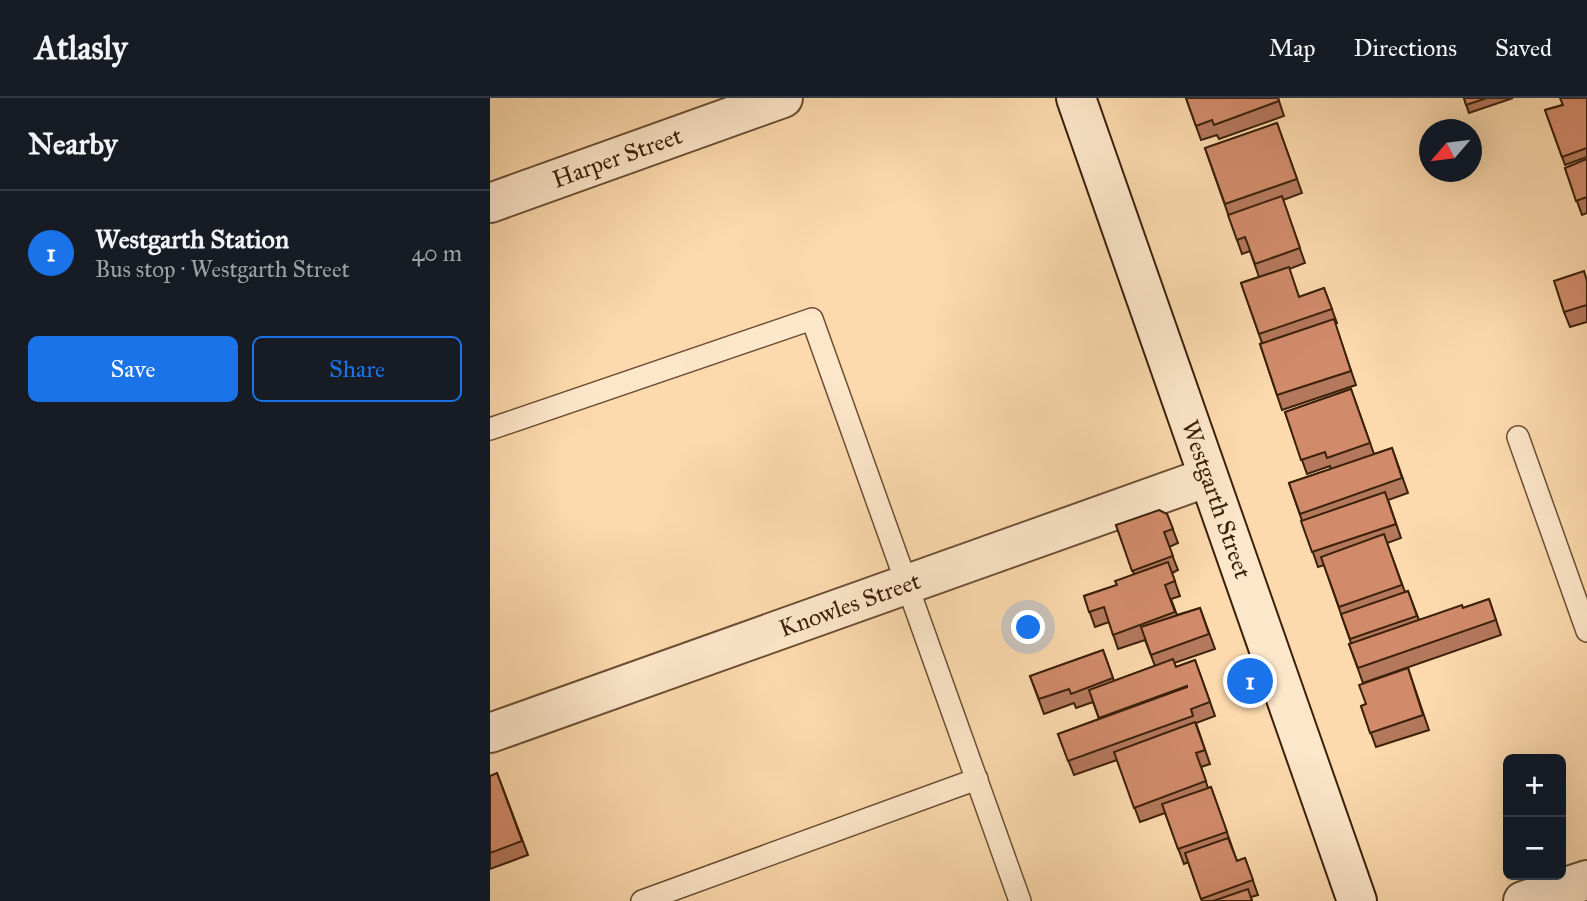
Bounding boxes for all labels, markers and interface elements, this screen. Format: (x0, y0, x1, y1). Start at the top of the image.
text: Atlasly (35, 28, 127, 68)
text: Map (1269, 33, 1316, 63)
text: Directions (1354, 33, 1457, 63)
text: Saved (1495, 33, 1552, 63)
north arrow (1419, 119, 1482, 182)
street label: Harper Street (548, 120, 687, 194)
text: Nearby (28, 126, 118, 162)
text: Westgarth Station (95, 223, 289, 255)
text: 1 (46, 239, 56, 267)
text: 40 m (412, 239, 462, 267)
text: Bus stop · Westgarth Street (95, 255, 350, 283)
button: Save (28, 336, 238, 402)
button: Share (252, 336, 462, 402)
street label: Westgarth Street (1175, 416, 1258, 583)
street label: Knowles Street (775, 566, 925, 644)
your location (1011, 610, 1045, 644)
pin: 1 (1227, 655, 1273, 707)
map controls (1503, 754, 1566, 880)
button: + (1503, 754, 1566, 817)
button: − (1503, 817, 1566, 880)

